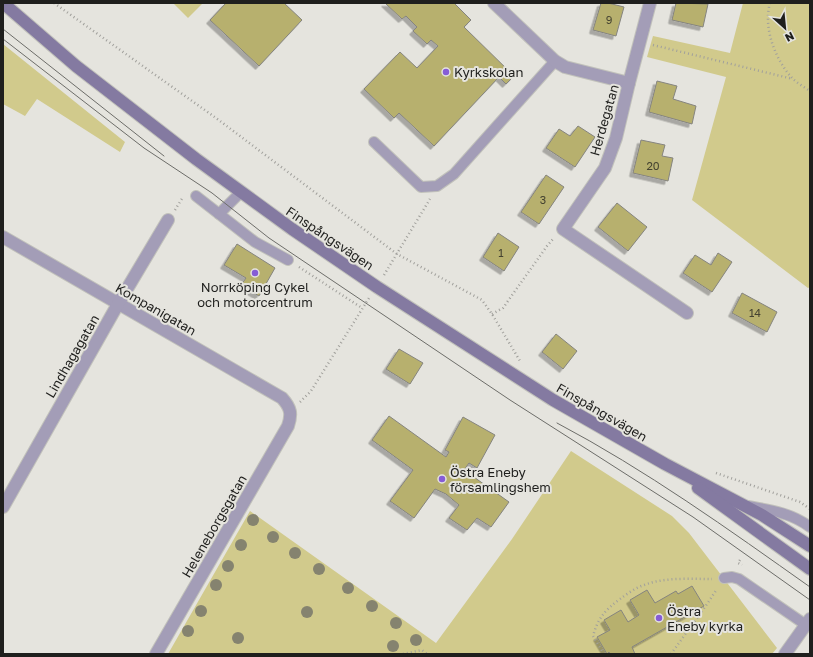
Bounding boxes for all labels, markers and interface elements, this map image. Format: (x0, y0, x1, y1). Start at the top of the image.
north arrow (765, 8, 805, 48)
house number: 9 (606, 13, 612, 26)
text: N (783, 30, 796, 45)
place label: Kyrkskolan (454, 64, 523, 80)
marker: Kyrkskolan (441, 67, 451, 77)
street label: Herdegatan (586, 82, 622, 158)
house number: 20 (646, 159, 660, 172)
house number: 3 (540, 193, 546, 206)
street label: Finspångsvägen (283, 203, 377, 273)
house number: 1 (498, 246, 504, 259)
marker: Norrköping Cykel och motorcentrum (250, 268, 260, 278)
street label: Kompanigatan (113, 279, 199, 339)
place label: Norrköping Cykel och motorcentrum (197, 279, 313, 310)
house number: 14 (749, 306, 761, 319)
street label: Lindhagagatan (42, 312, 102, 400)
street label: Finspångsvägen (554, 380, 650, 444)
place label: Östra Eneby församlingshem (450, 464, 551, 495)
street label: Heleneborgsgatan (178, 472, 250, 580)
marker: Östra Eneby församlingshem (437, 474, 447, 484)
place label: Östra Eneby kyrka (667, 603, 743, 634)
marker: Östra Eneby kyrka (654, 613, 664, 623)

